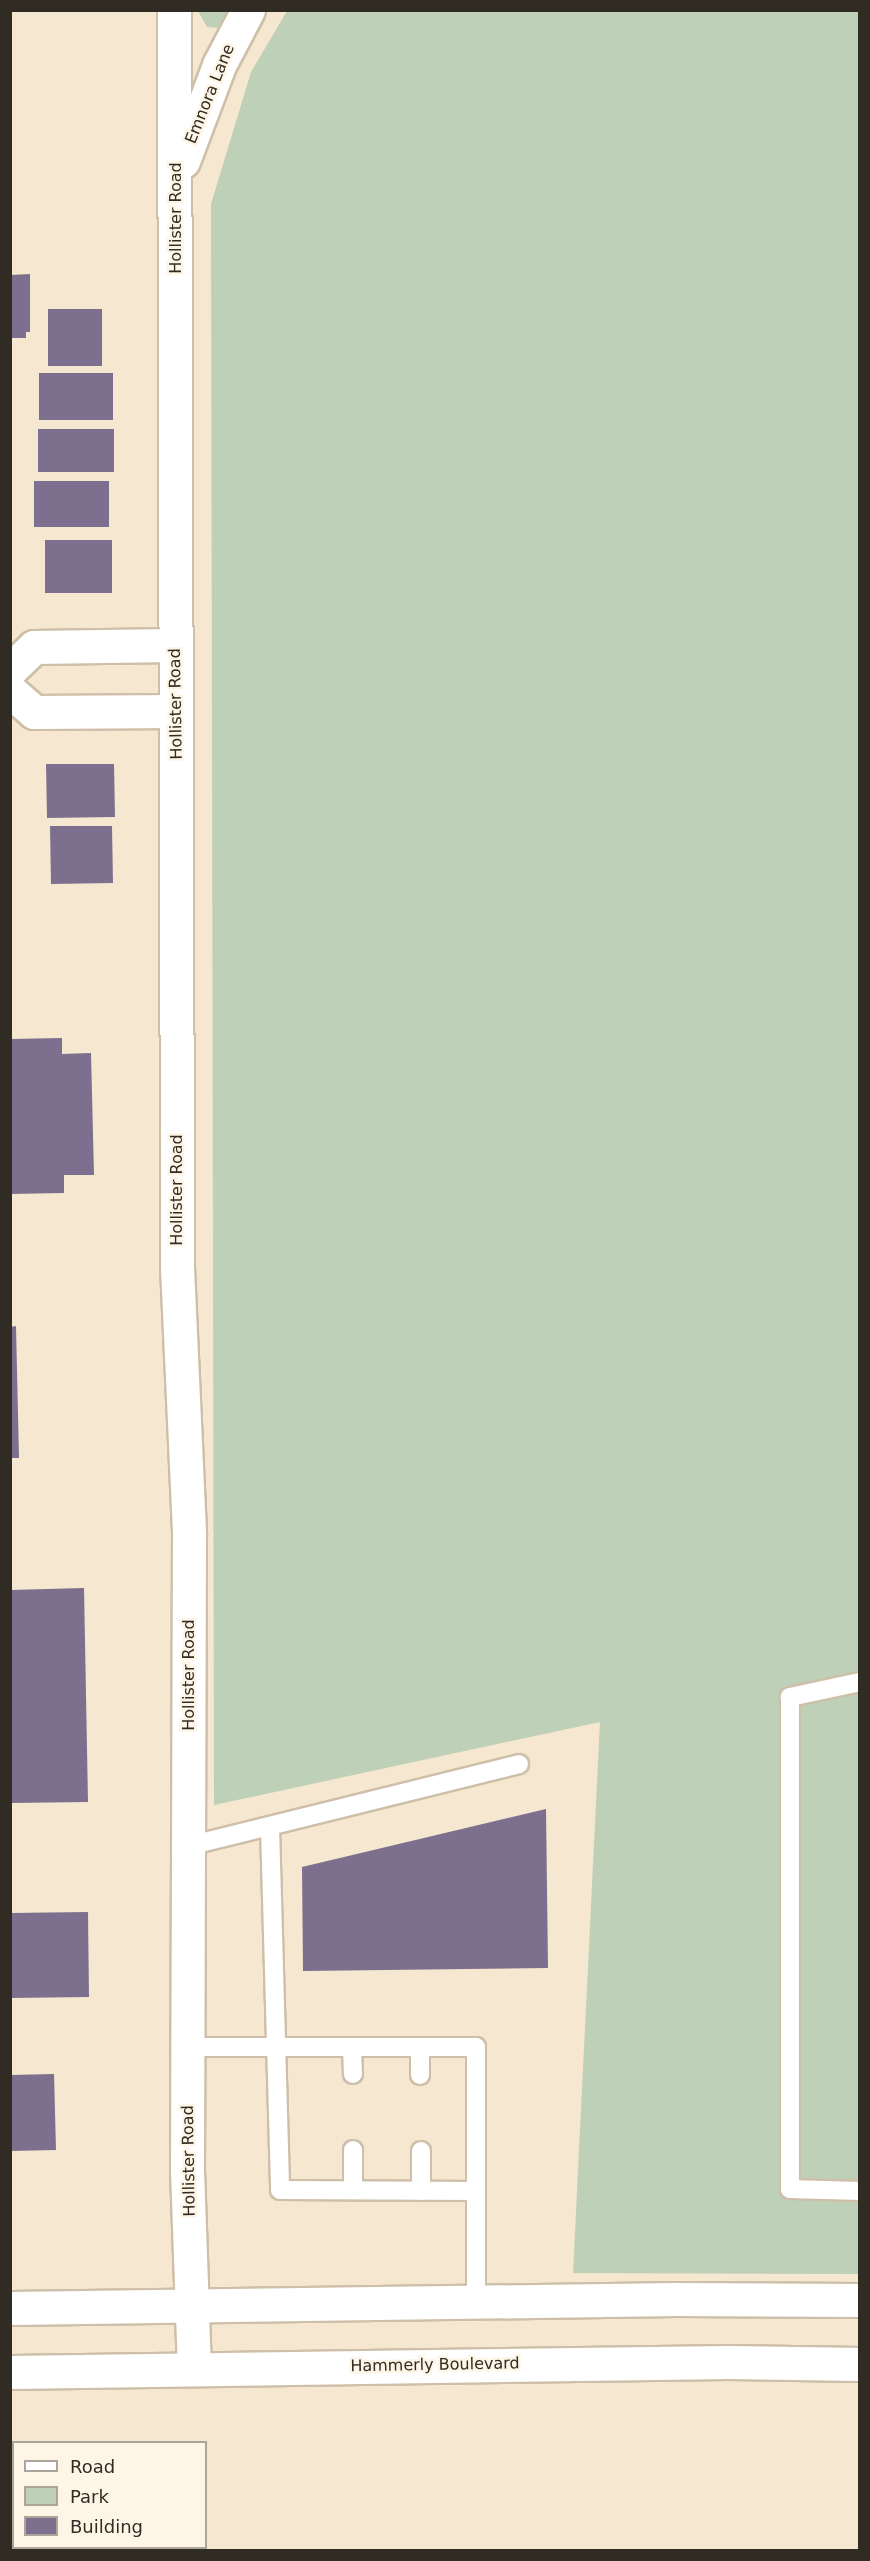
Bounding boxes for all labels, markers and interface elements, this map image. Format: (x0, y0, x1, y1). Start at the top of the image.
street label: Emnora Lane (181, 41, 239, 147)
street label: Hollister Road (166, 162, 186, 274)
street label: Hollister Road (165, 648, 187, 760)
street label: Hollister Road (167, 1134, 187, 1246)
street label: Hollister Road (179, 1619, 199, 1731)
street label: Hollister Road (178, 2105, 200, 2217)
street label: Hammerly Boulevard (350, 2354, 520, 2376)
legend (12, 2441, 207, 2549)
text: Road (70, 2456, 115, 2477)
text: Park (70, 2486, 109, 2507)
text: Building (70, 2516, 143, 2537)

